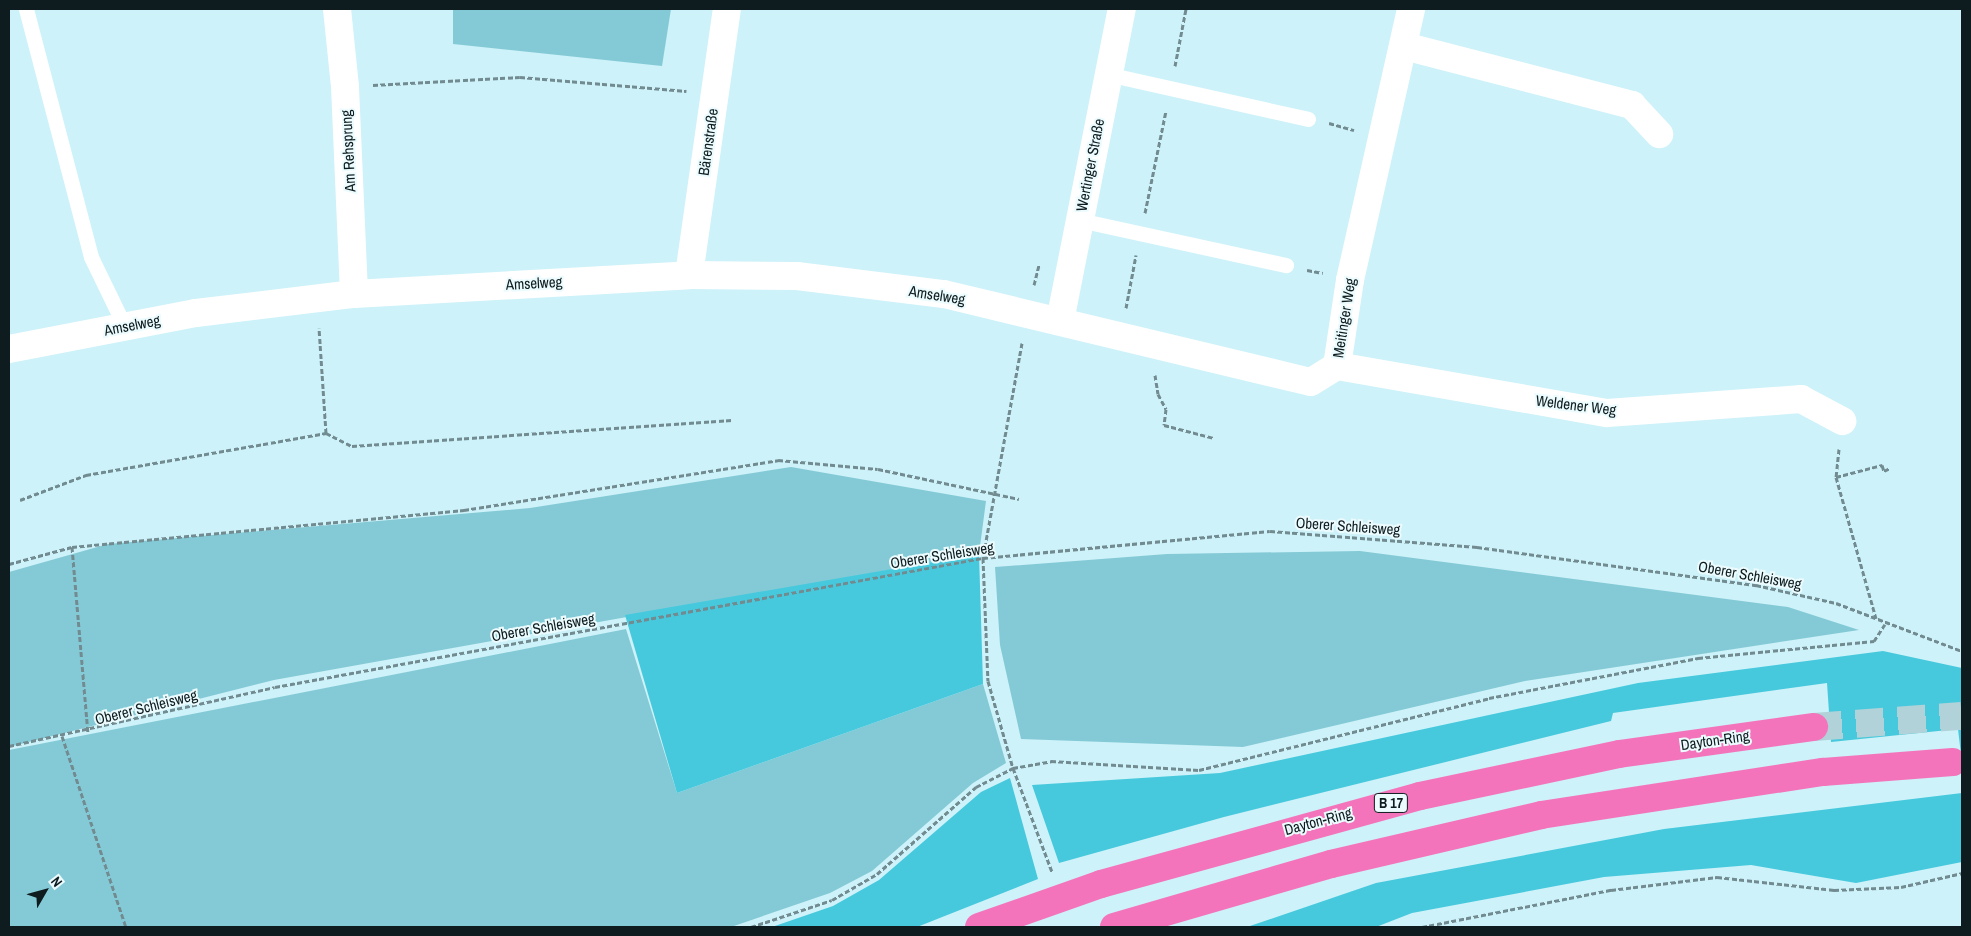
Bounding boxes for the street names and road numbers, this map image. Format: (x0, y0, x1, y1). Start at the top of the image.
street label: Bärenstraße (694, 107, 722, 177)
street label: Am Rehsprung (337, 110, 359, 192)
street label: Wertinger Straße (1072, 117, 1108, 213)
street label: Amselweg (505, 273, 563, 293)
street label: Meitinger Weg (1329, 277, 1359, 359)
street label: Amselweg (908, 282, 966, 308)
street label: Amselweg (102, 311, 162, 339)
street label: Weldener Weg (1535, 391, 1617, 419)
street label: Oberer Schleisweg (1295, 513, 1401, 539)
street label: Oberer Schleisweg (889, 538, 995, 572)
street label: Oberer Schleisweg (1697, 557, 1803, 593)
street label: Oberer Schleisweg (490, 609, 596, 645)
street label: Oberer Schleisweg (93, 686, 199, 728)
street label: Dayton-Ring (1680, 726, 1750, 754)
road number: B 17 (1374, 791, 1408, 814)
street label: Dayton-Ring (1282, 803, 1354, 839)

